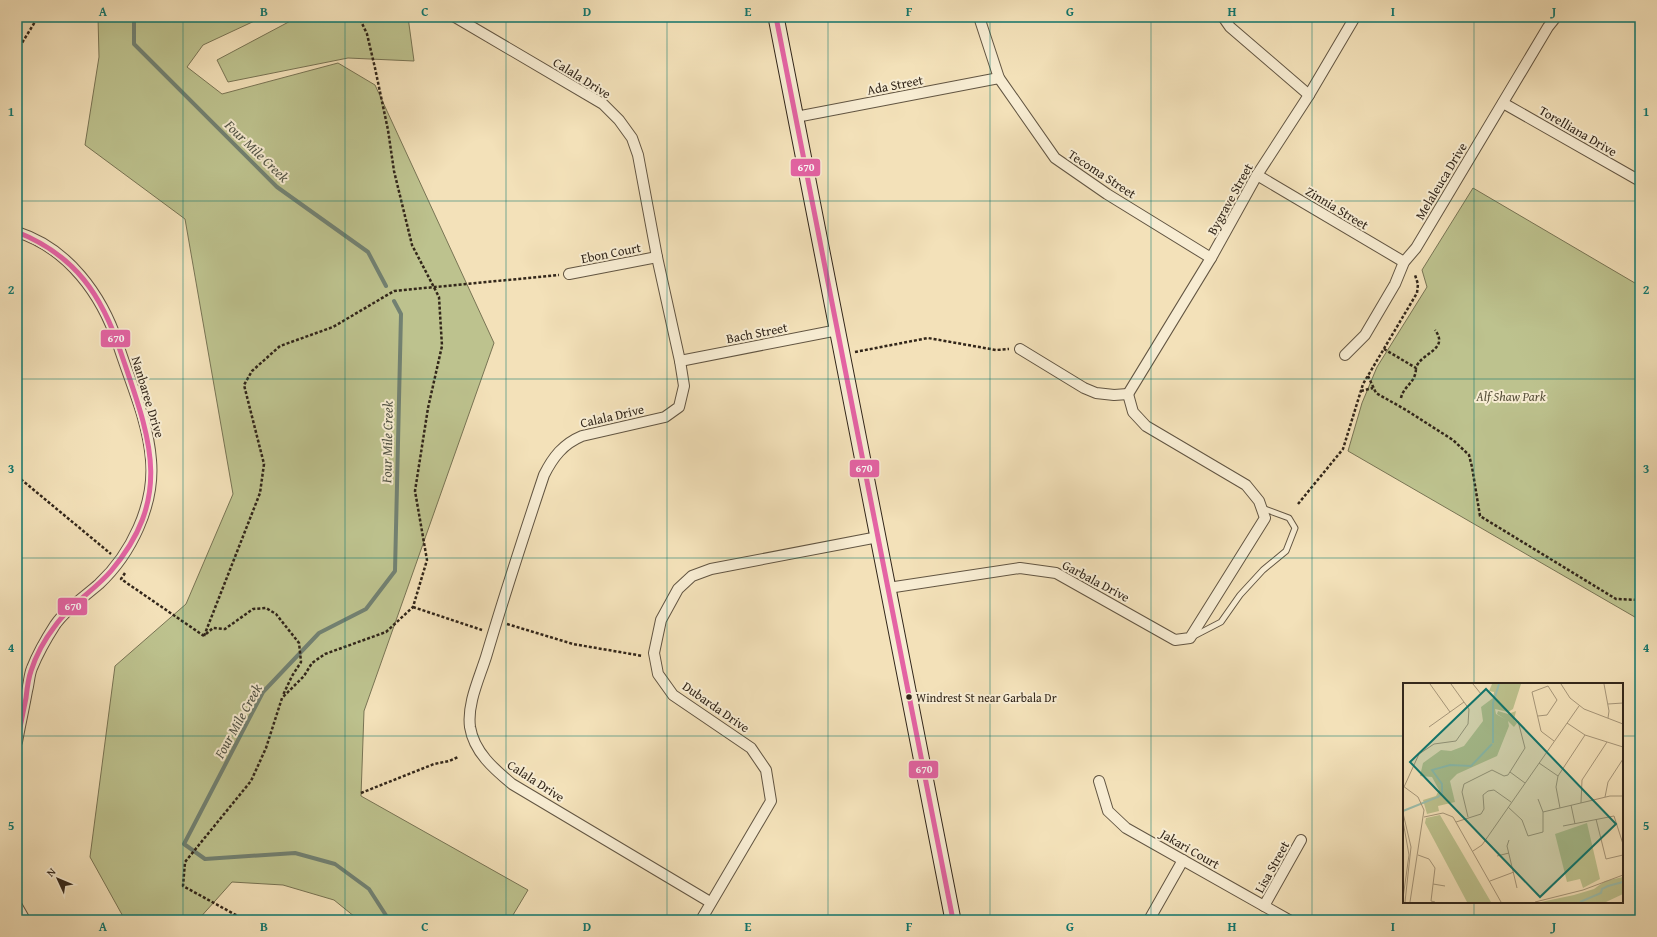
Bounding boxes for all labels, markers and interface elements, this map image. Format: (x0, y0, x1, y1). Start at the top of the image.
text: A (99, 2, 108, 21)
text: B (260, 2, 268, 21)
text: C (421, 2, 429, 21)
text: D (583, 2, 591, 21)
text: E (745, 2, 752, 21)
text: F (906, 2, 913, 21)
text: G (1066, 2, 1074, 21)
text: H (1227, 2, 1237, 21)
text: I (1391, 2, 1395, 21)
text: J (1550, 2, 1557, 21)
street label: Calala Drive (549, 53, 615, 103)
street label: Ada Street (865, 70, 925, 100)
street label: Torelliana Drive (1535, 101, 1621, 161)
text: 1 (8, 102, 14, 121)
text: 1 (1643, 102, 1649, 121)
water label: Four Mile Creek (220, 114, 294, 187)
street label: Melaleuca Drive (1410, 139, 1472, 223)
street label: Tecoma Street (1064, 145, 1140, 203)
line badge: 670 (790, 158, 821, 177)
text: 670 (797, 159, 815, 175)
street label: Bygrave Street (1202, 159, 1258, 238)
street label: Zinnia Street (1302, 182, 1373, 235)
street label: Ebon Court (579, 238, 643, 268)
text: 2 (8, 280, 15, 299)
text: 2 (1643, 280, 1650, 299)
street label: Bach Street (725, 318, 790, 348)
line badge: 670 (100, 329, 131, 348)
text: 670 (107, 330, 125, 346)
street label: Nanbaree Drive (127, 354, 169, 440)
park label: Alf Shaw Park (1475, 387, 1546, 406)
street label: Calala Drive (578, 399, 646, 433)
water label: Four Mile Creek (376, 400, 398, 484)
text: 3 (8, 459, 14, 478)
line badge: 670 (849, 459, 880, 478)
text: 3 (1643, 459, 1649, 478)
text: 670 (855, 460, 873, 476)
street label: Garbala Drive (1059, 555, 1133, 607)
line badge: 670 (57, 597, 88, 616)
text: 670 (64, 598, 82, 614)
text: 4 (8, 638, 15, 657)
text: 4 (1643, 638, 1650, 657)
street label: Dubarda Drive (679, 677, 753, 737)
water label: Four Mile Creek (209, 680, 267, 763)
inset map (1403, 683, 1623, 903)
place label: Windrest St near Garbala Dr (916, 689, 1057, 706)
marker: Windrest St near Garbala Dr (904, 692, 914, 702)
street label: Calala Drive (504, 755, 568, 807)
line badge: 670 (908, 760, 939, 779)
text: 670 (915, 761, 933, 777)
text: 5 (8, 816, 15, 835)
text: 5 (1643, 816, 1650, 835)
street label: Jakari Court (1155, 823, 1223, 874)
street label: Lisa Street (1250, 837, 1294, 897)
north arrow (38, 859, 78, 899)
text: N (42, 863, 60, 880)
text: A (99, 917, 108, 936)
text: B (260, 917, 268, 936)
text: C (421, 917, 429, 936)
text: D (583, 917, 591, 936)
text: E (745, 917, 752, 936)
text: F (906, 917, 913, 936)
text: G (1066, 917, 1074, 936)
text: H (1227, 917, 1237, 936)
text: I (1391, 917, 1395, 936)
text: J (1550, 917, 1557, 936)

